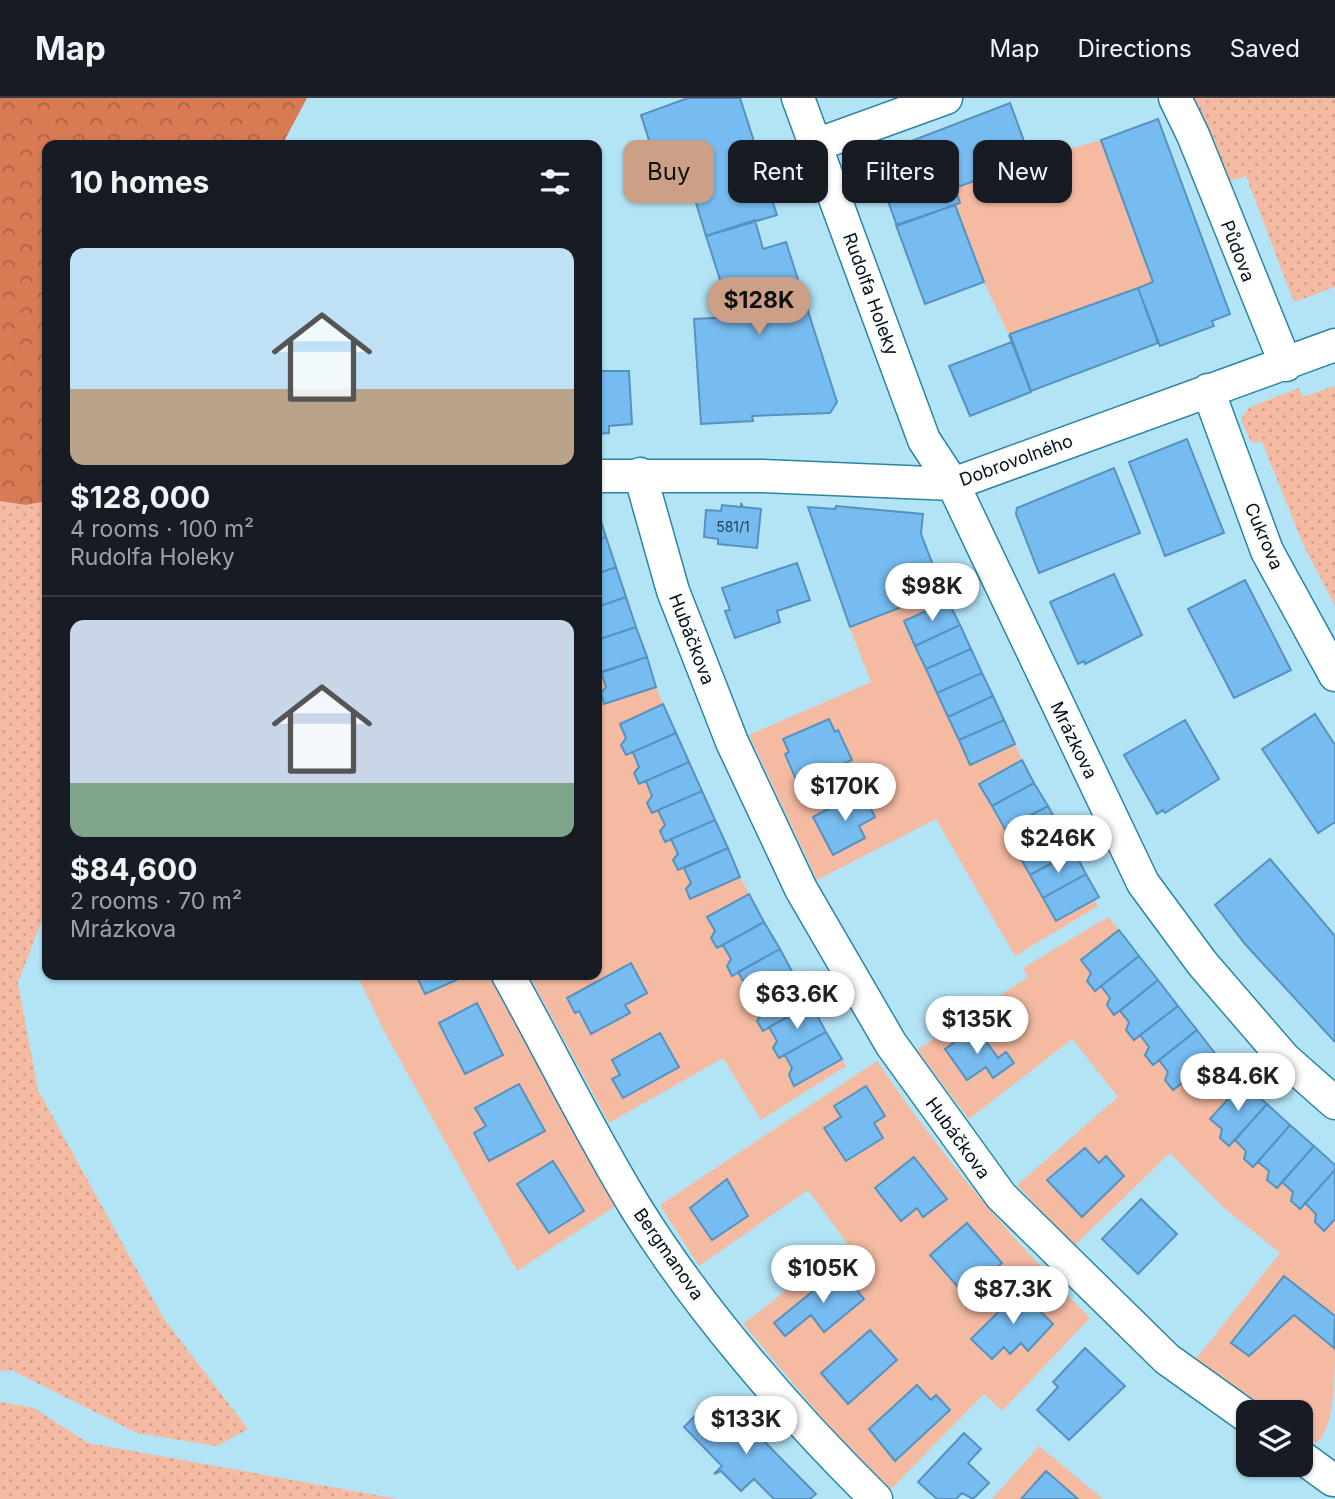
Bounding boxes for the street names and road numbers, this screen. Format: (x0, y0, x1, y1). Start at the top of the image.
street label: Půdova (1217, 217, 1259, 285)
street label: Rudolfa Holeky (839, 230, 903, 358)
street label: Dobrovolného (956, 430, 1076, 490)
street label: Cukrova (1241, 499, 1287, 573)
street label: Hubáčkova (665, 591, 719, 687)
street label: Mrázkova (1046, 698, 1102, 782)
street label: Hubáčkova (921, 1093, 995, 1183)
street label: Bergmanova (630, 1204, 708, 1304)

